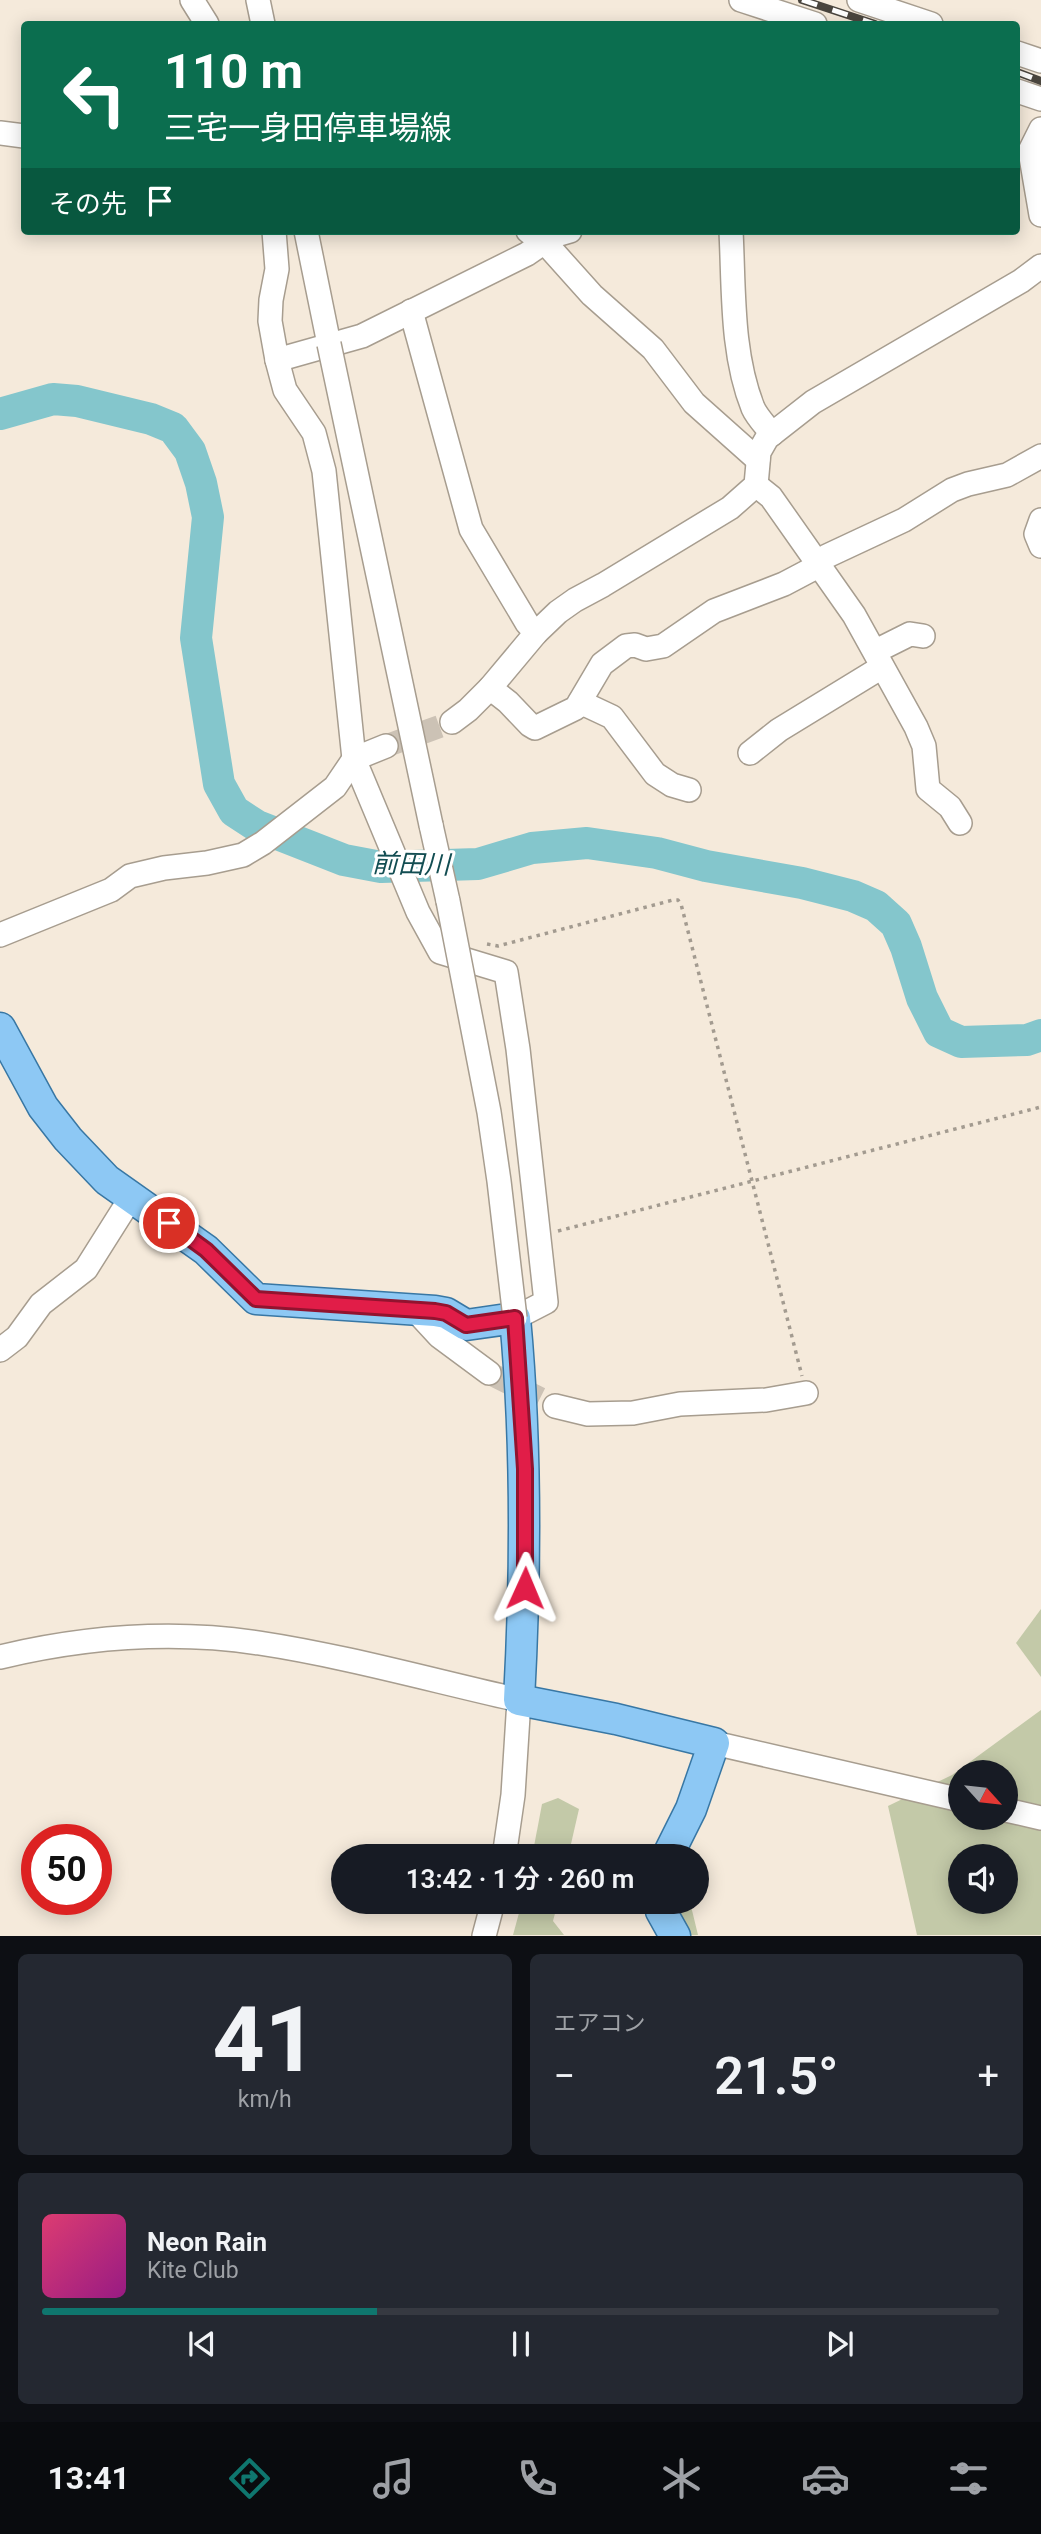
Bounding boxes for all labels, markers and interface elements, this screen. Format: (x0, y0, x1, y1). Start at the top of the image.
text: 110 m (164, 43, 303, 100)
icon: left (49, 49, 140, 140)
text: 三宅一身田停車場線 (164, 109, 452, 147)
icon: arrive (141, 182, 179, 220)
text: その先 (49, 189, 127, 219)
water label: 前田川 (372, 848, 453, 880)
pin (139, 1193, 199, 1253)
icon: arrive (150, 1204, 188, 1242)
position arrow (488, 1551, 562, 1625)
north arrow (948, 1760, 1018, 1830)
map controls (948, 1760, 1018, 1914)
speed limit sign: 50 (21, 1824, 112, 1915)
button: sound (948, 1844, 1018, 1914)
text: 13:42 · 1 分 · 260 m (406, 1864, 634, 1894)
text: 41 (213, 1987, 317, 2093)
text: エアコン (554, 2010, 646, 2037)
text: 21.5° (714, 2046, 838, 2107)
text: − (554, 2054, 575, 2098)
text: + (977, 2054, 999, 2098)
text: km/h (238, 2086, 292, 2113)
text: Neon Rain (147, 2227, 267, 2257)
text: Kite Club (147, 2257, 239, 2284)
icon: previous (183, 2325, 221, 2363)
icon: pause (502, 2325, 540, 2363)
icon: next (821, 2325, 859, 2363)
icon: directions (225, 2454, 274, 2503)
icon: music (369, 2454, 418, 2503)
icon: phone (513, 2454, 562, 2503)
icon: climate (657, 2454, 706, 2503)
icon: car (801, 2454, 850, 2503)
icon: filters (944, 2454, 993, 2503)
text: 13:41 (47, 2459, 130, 2497)

